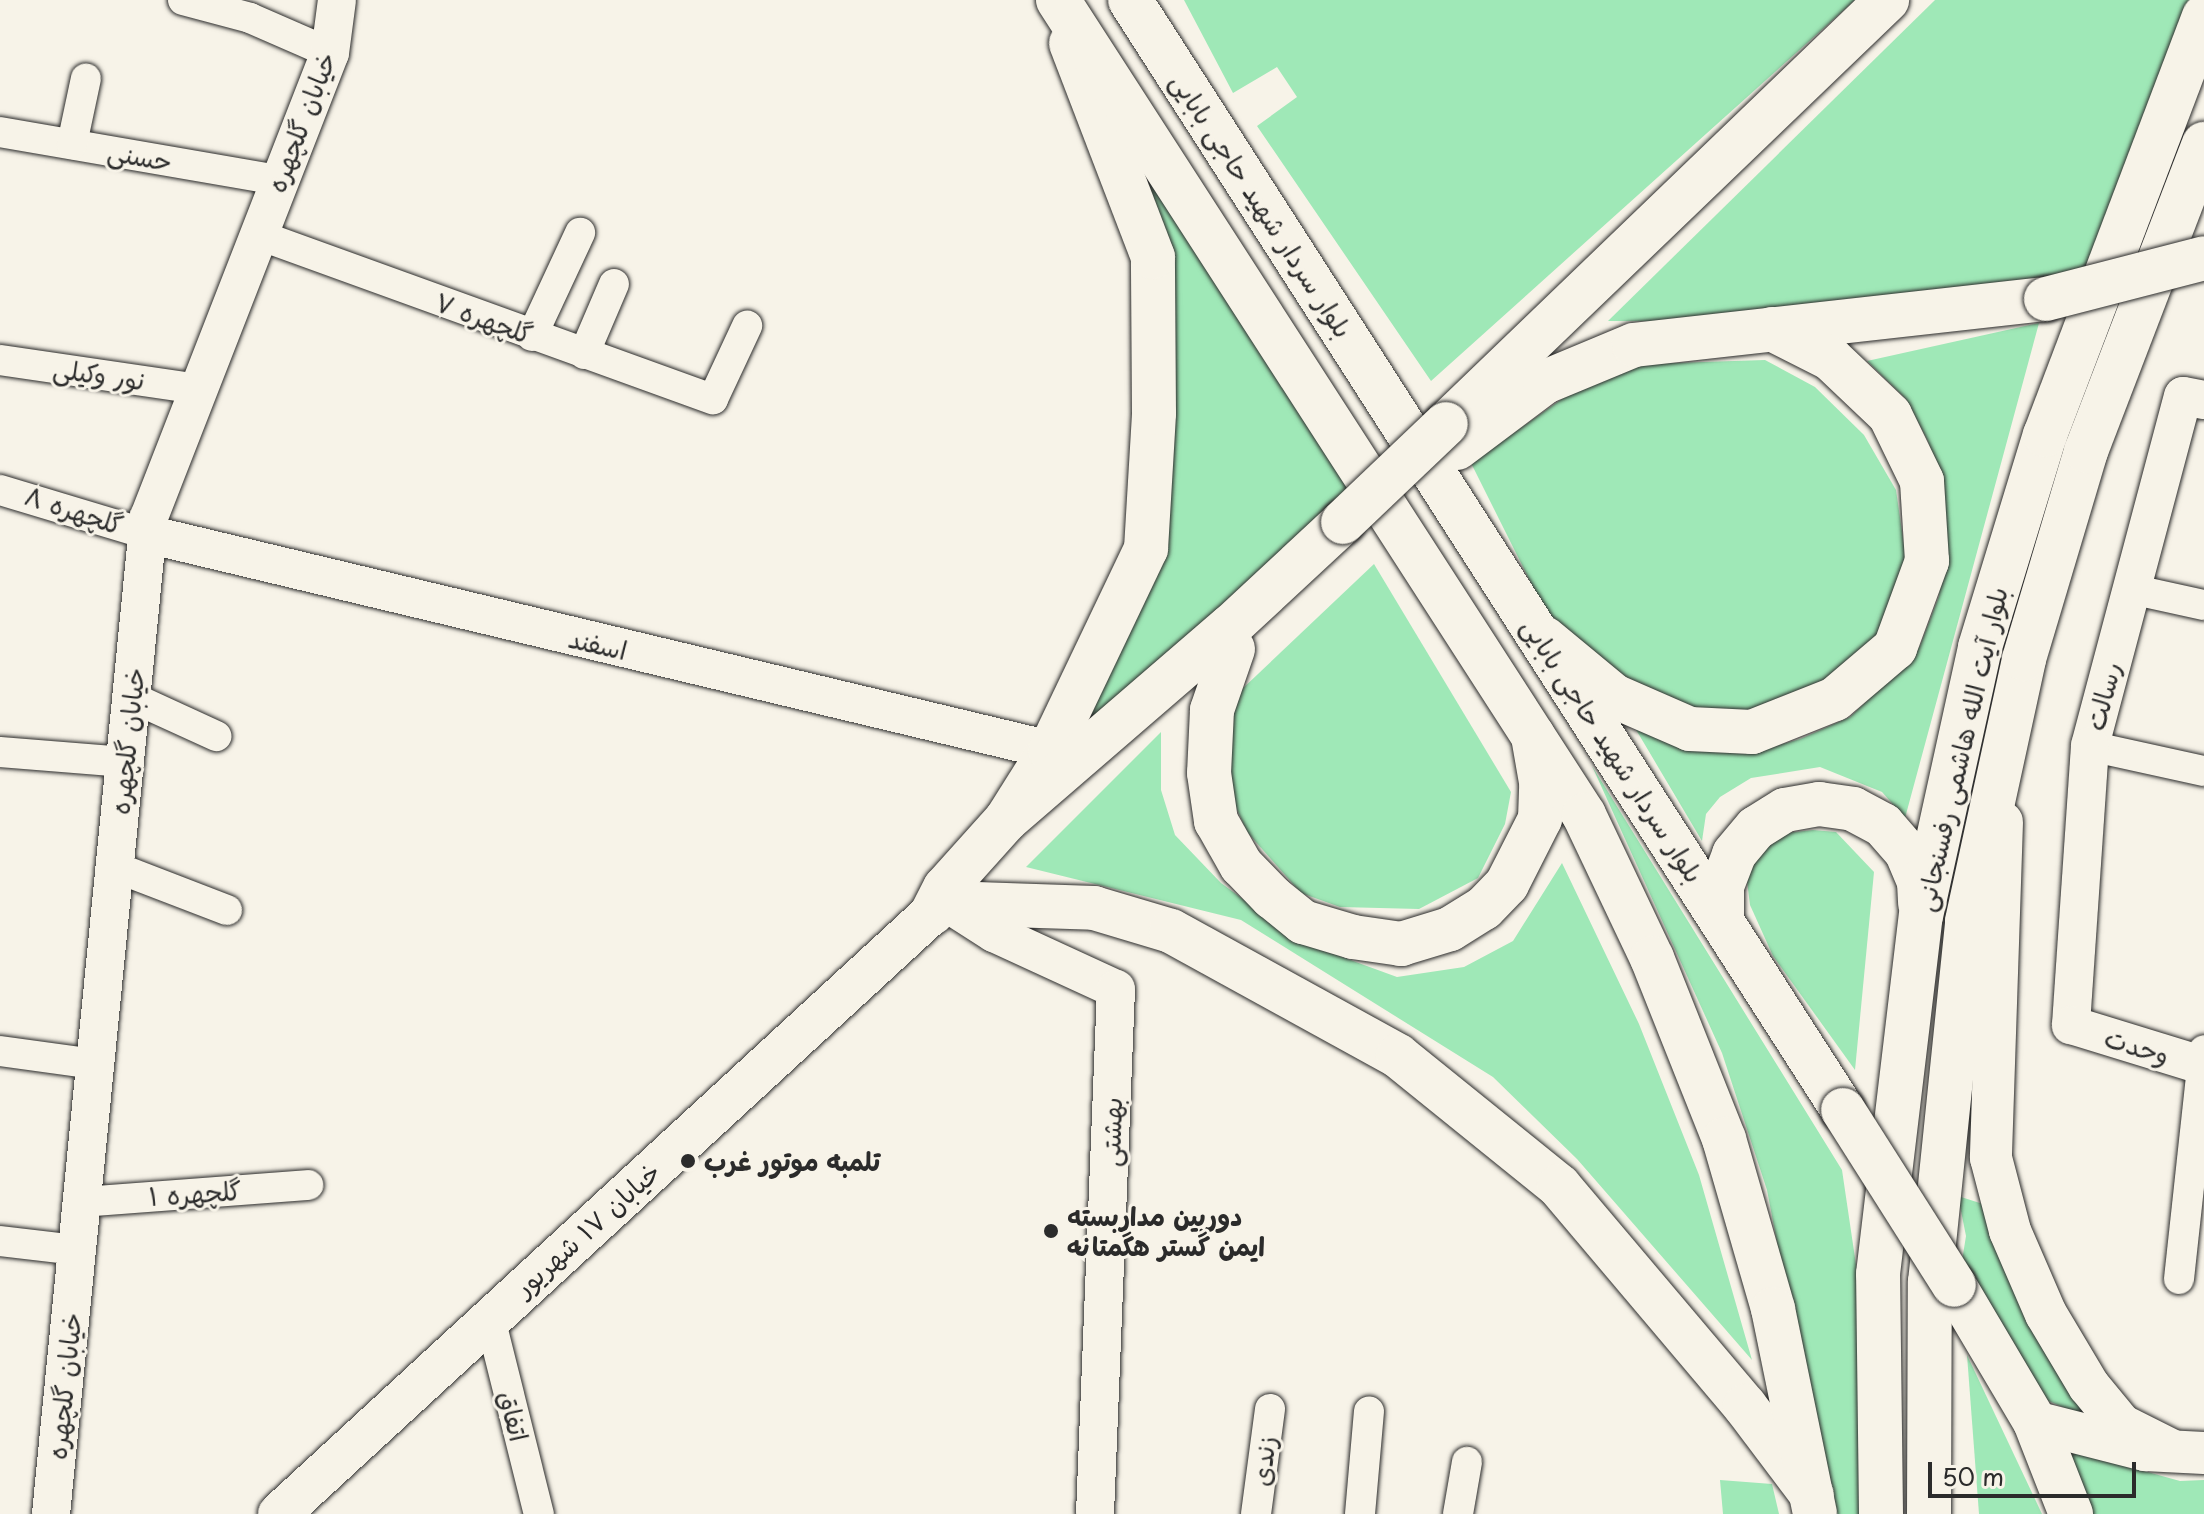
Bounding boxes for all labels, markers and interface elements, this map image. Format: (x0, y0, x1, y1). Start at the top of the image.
street label: خیابان گلچهره (260, 47, 342, 197)
street label: بلوار سردار شهید حاجی بابایی (1165, 67, 1359, 343)
street label: حسنی (105, 135, 175, 177)
street label: گلچهره ۷ (431, 286, 537, 350)
street label: نور وکیلی (51, 352, 147, 396)
street label: گلچهره ۸ (21, 479, 127, 541)
street label: بلوار آیت الله هاشمی رفسنجانی (1908, 584, 2014, 914)
street label: بلوار سردار شهید حاجی بابایی (1516, 612, 1710, 888)
street label: اسفند (566, 622, 630, 666)
street label: رسالت (2079, 658, 2127, 734)
street label: خیابان گلچهره (104, 666, 150, 816)
street label: وحدت (2101, 1021, 2173, 1071)
street label: بهشتی (1094, 1097, 1128, 1167)
place label: تلمبه موتور غرب (704, 1145, 880, 1177)
marker: تلمبه موتور غرب (679, 1152, 697, 1170)
street label: خیابان ۱۷ شهریور (508, 1156, 666, 1302)
street label: گلچهره ۱ (148, 1174, 242, 1212)
place label: دوربین مداربسته ایمن گستر هگمتانه (1067, 1200, 1265, 1262)
marker: دوربین مداربسته ایمن گستر هگمتانه (1042, 1222, 1060, 1240)
street label: خیابان گلچهره (41, 1311, 87, 1461)
street label: اتفاق (493, 1387, 535, 1445)
street label: زندی (1244, 1434, 1282, 1488)
scale bar (1932, 1446, 2140, 1496)
text: 50 m (1942, 1458, 2004, 1494)

